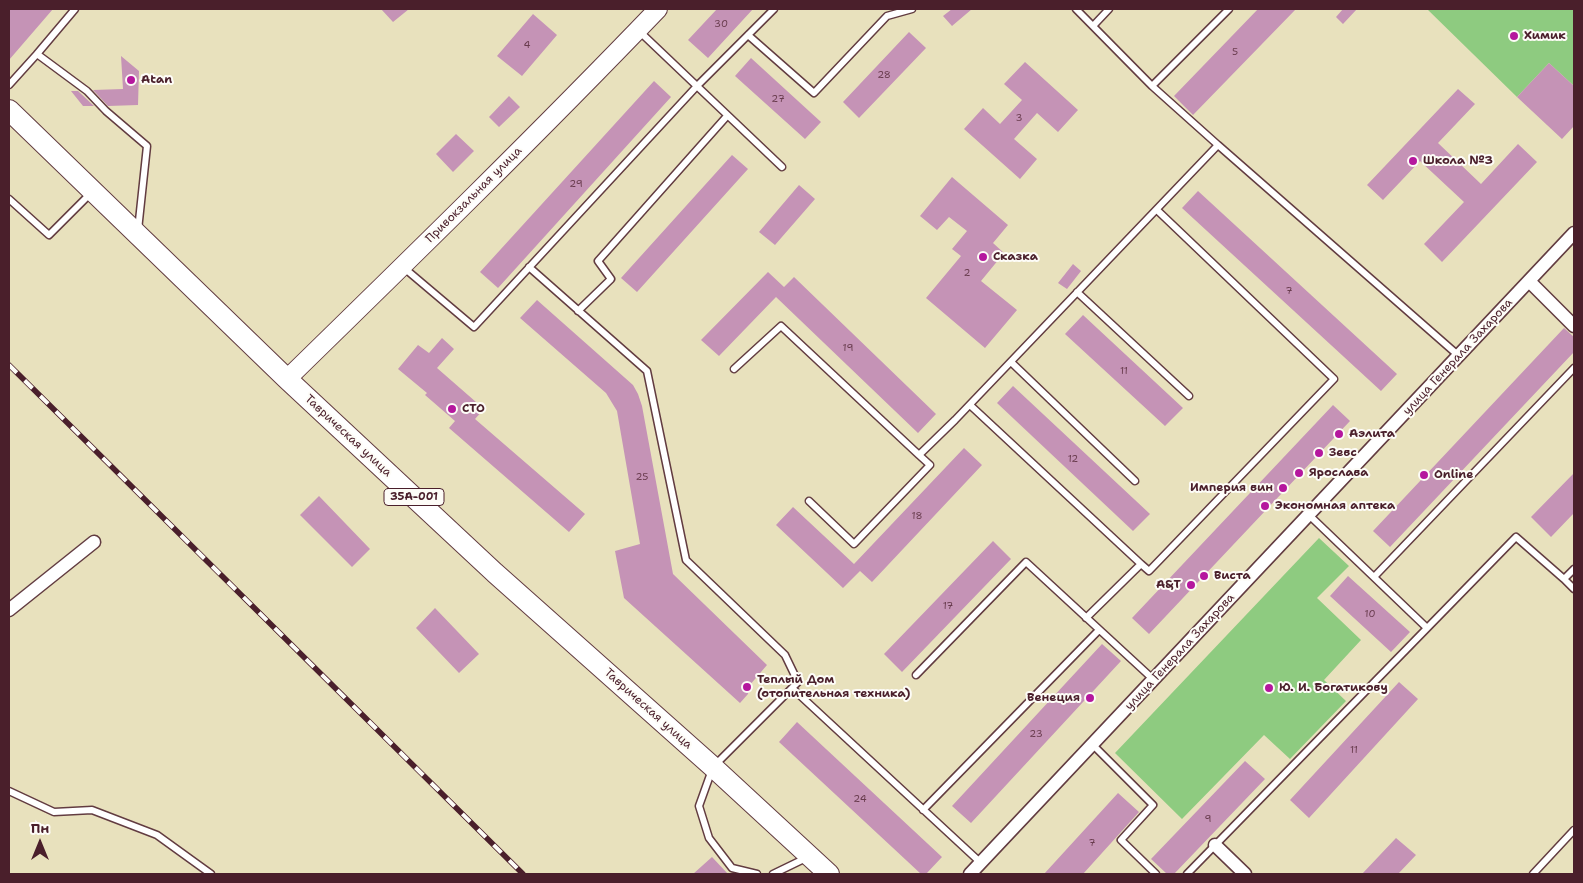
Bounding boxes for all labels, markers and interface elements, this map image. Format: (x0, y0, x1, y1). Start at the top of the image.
house number: 30 (714, 18, 728, 30)
place label: Химик (1524, 29, 1566, 43)
marker: Химик (1508, 30, 1520, 42)
house number: 4 (524, 39, 530, 51)
house number: 5 (1232, 46, 1238, 58)
house number: 28 (877, 69, 891, 81)
place label: Atan (141, 73, 172, 87)
marker: Atan (125, 74, 137, 86)
house number: 27 (771, 93, 785, 105)
house number: 3 (1016, 112, 1022, 124)
street label: Привокзальная улица (423, 144, 525, 246)
place label: Школа №3 (1423, 154, 1493, 168)
marker: Школа №3 (1407, 155, 1419, 167)
house number: 29 (569, 178, 583, 190)
place label: Сказка (993, 250, 1038, 264)
marker: Сказка (977, 251, 989, 263)
house number: 2 (964, 267, 970, 279)
house number: 7 (1286, 285, 1292, 297)
street label: улица Генерала Захарова (1400, 296, 1516, 418)
house number: 19 (843, 342, 853, 354)
house number: 11 (1120, 365, 1128, 377)
street label: Таврическая улица (302, 392, 394, 480)
place label: СТО (462, 402, 485, 416)
marker: СТО (446, 403, 458, 415)
place label: Аэлита (1349, 427, 1395, 441)
marker: Аэлита (1333, 428, 1345, 440)
place label: Зевс (1329, 446, 1357, 460)
marker: Зевс (1313, 447, 1325, 459)
house number: 12 (1068, 453, 1078, 465)
place label: Ярослава (1309, 466, 1369, 480)
marker: Ярослава (1293, 467, 1305, 479)
place label: Online (1434, 468, 1474, 482)
marker: Online (1418, 469, 1430, 481)
house number: 25 (636, 471, 648, 483)
place label: Империя вин (1190, 481, 1273, 495)
marker: Империя вин (1277, 482, 1289, 494)
road number: 35А-001 (384, 488, 444, 506)
place label: Экономная аптека (1275, 499, 1395, 513)
marker: Экономная аптека (1259, 500, 1271, 512)
house number: 18 (911, 510, 923, 522)
place label: Виста (1214, 569, 1251, 583)
marker: Виста (1198, 570, 1210, 582)
place label: A&T (1156, 578, 1181, 592)
marker: A&T (1185, 579, 1197, 591)
street label: улица Генерала Захарова (1122, 591, 1238, 713)
house number: 17 (943, 600, 953, 612)
house number: 10 (1365, 608, 1375, 620)
street label: Таврическая улица (601, 666, 695, 752)
place label: Теплый Дом (отопительная техника) (757, 673, 910, 701)
marker: Теплый Дом (отопительная техника) (741, 681, 753, 693)
place label: Ю. И. Богатикову (1279, 681, 1388, 695)
marker: Ю. И. Богатикову (1263, 682, 1275, 694)
place label: Венеция (1027, 691, 1080, 705)
marker: Венеция (1084, 692, 1096, 704)
house number: 23 (1029, 728, 1043, 740)
house number: 11 (1350, 744, 1358, 756)
house number: 24 (853, 793, 867, 805)
house number: 9 (1205, 813, 1211, 825)
north arrow (15, 818, 65, 868)
text: Пн (31, 819, 49, 837)
house number: 7 (1089, 837, 1095, 849)

